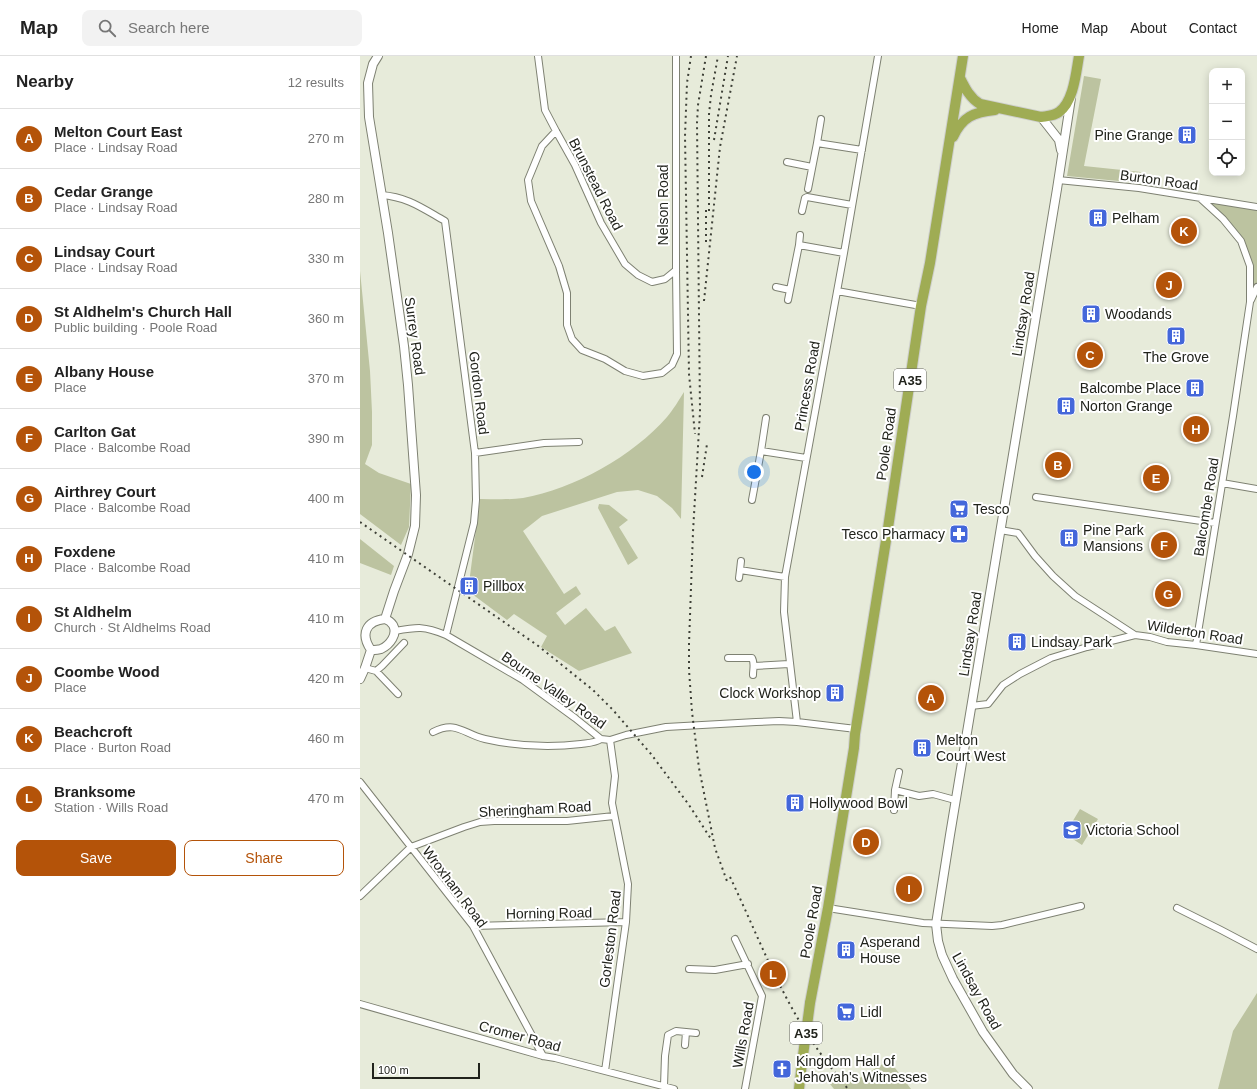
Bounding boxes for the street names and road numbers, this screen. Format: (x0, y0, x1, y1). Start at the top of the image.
street label: Brunstead Road (566, 135, 626, 233)
street label: Nelson Road (655, 165, 671, 245)
street label: Burton Road (1119, 167, 1199, 193)
street label: Lindsay Road (1008, 270, 1038, 358)
street label: Surrey Road (402, 296, 428, 376)
street label: Princess Road (791, 340, 823, 432)
street label: Gordon Road (466, 350, 492, 436)
road number: A35 (894, 369, 926, 391)
street label: Poole Road (873, 407, 899, 481)
street label: Balcombe Road (1190, 457, 1222, 557)
street label: Lindsay Road (955, 590, 985, 678)
street label: Wilderton Road (1146, 617, 1244, 647)
street label: Bourne Valley Road (499, 648, 609, 732)
street label: Sheringham Road (478, 798, 592, 820)
street label: Wroxham Road (419, 843, 491, 931)
street label: Poole Road (797, 885, 825, 959)
street label: Gorleston Road (596, 889, 624, 989)
street label: Horning Road (506, 904, 592, 922)
street label: Lindsay Road (949, 950, 1005, 1032)
street label: Wills Road (729, 1001, 757, 1069)
street label: Cromer Road (477, 1017, 563, 1055)
road number: A35 (790, 1022, 822, 1044)

